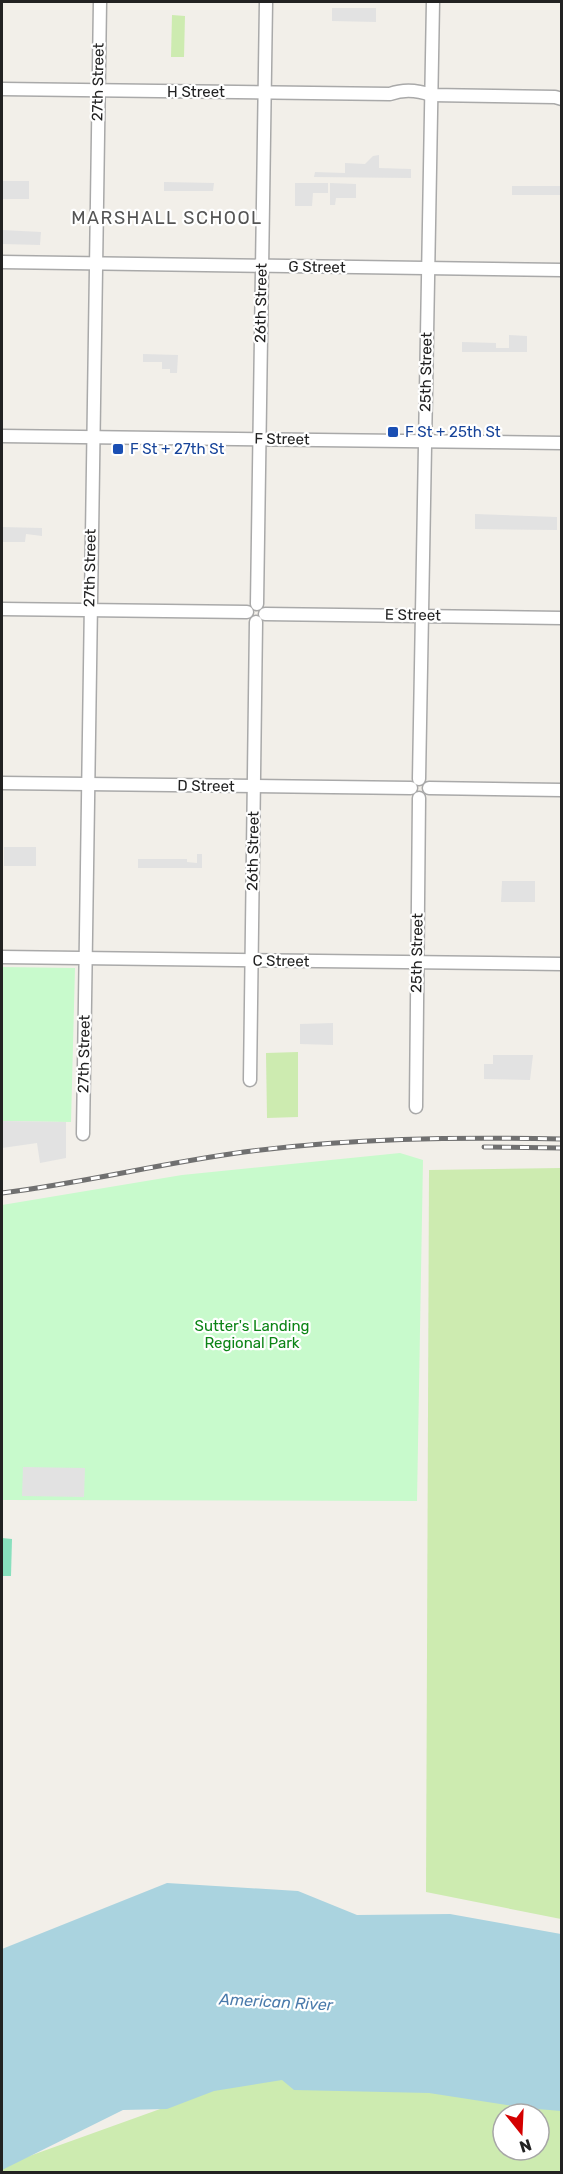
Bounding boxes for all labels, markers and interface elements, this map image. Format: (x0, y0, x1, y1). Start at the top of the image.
street label: 27th Street (88, 42, 108, 121)
street label: H Street (167, 83, 225, 101)
district label: MARSHALL SCHOOL (71, 207, 263, 229)
street label: G Street (288, 258, 346, 277)
street label: 26th Street (251, 263, 271, 343)
street label: 25th Street (416, 332, 436, 412)
place label: F St + 25th St (405, 423, 501, 441)
marker: F St + 25th St (386, 425, 400, 439)
street label: F Street (254, 430, 310, 448)
place label: F St + 27th St (130, 440, 225, 458)
marker: F St + 27th St (111, 442, 125, 456)
street label: 27th Street (80, 528, 100, 607)
street label: E Street (385, 606, 441, 624)
street label: D Street (177, 777, 235, 796)
street label: 26th Street (243, 811, 263, 891)
street label: 25th Street (407, 913, 427, 993)
street label: C Street (252, 952, 310, 970)
street label: 27th Street (74, 1014, 94, 1093)
park label: Sutter's Landing Regional Park (195, 1317, 309, 1352)
water label: American River (218, 1989, 334, 2015)
north arrow (491, 2102, 551, 2162)
text: N (517, 2135, 534, 2157)

